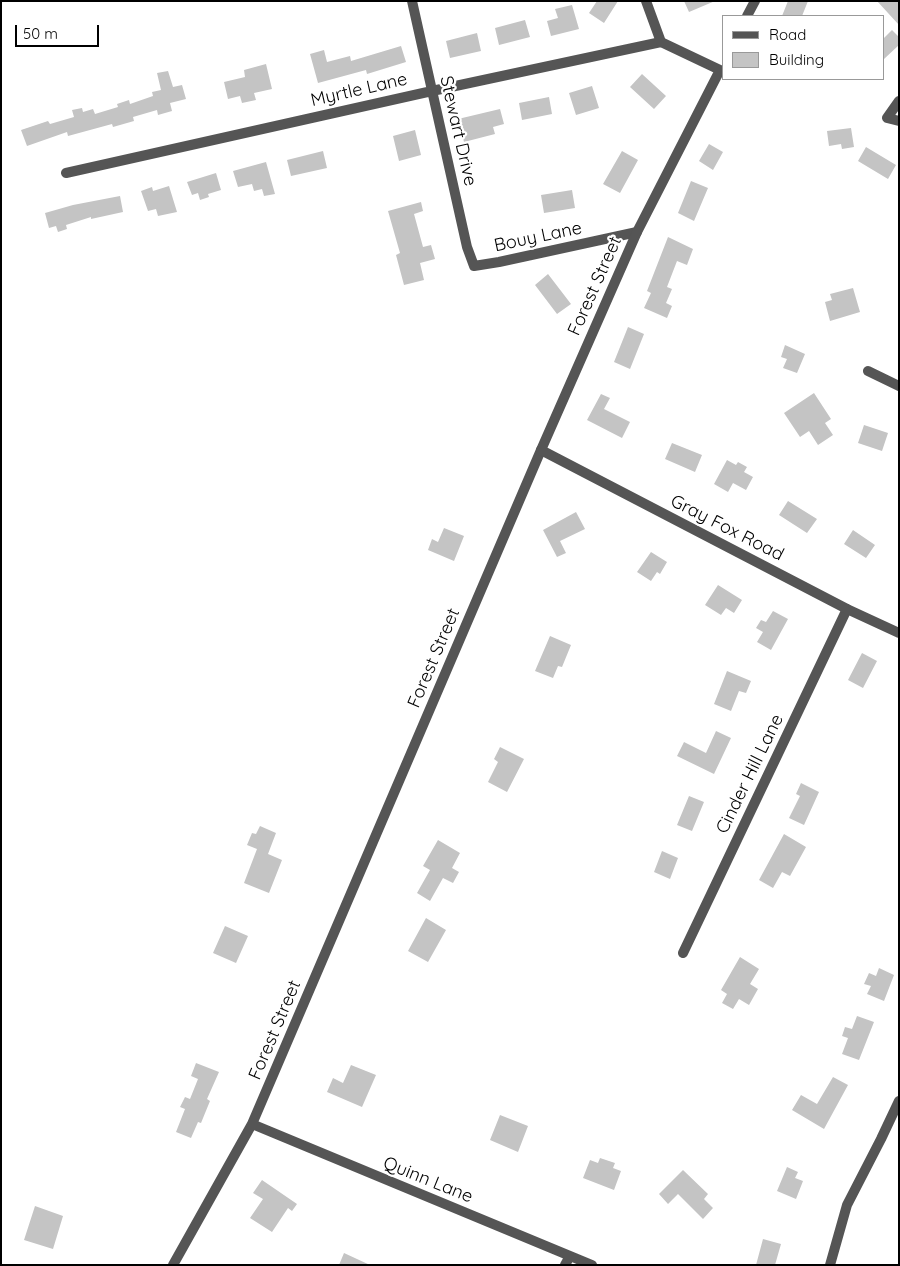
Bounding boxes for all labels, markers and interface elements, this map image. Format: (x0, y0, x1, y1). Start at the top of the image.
scale bar (18, 15, 101, 47)
legend (722, 15, 885, 80)
text: 50 m (23, 24, 58, 43)
text: Road (769, 25, 806, 44)
text: Building (769, 50, 824, 69)
street label: Myrtle Lane (309, 68, 409, 112)
street label: Stewart Drive (435, 74, 481, 188)
street label: Bouy Lane (492, 217, 584, 257)
street label: Forest Street (564, 233, 626, 339)
street label: Gray Fox Road (667, 490, 787, 566)
street label: Forest Street (403, 605, 465, 711)
street label: Cinder Hill Lane (712, 711, 788, 837)
street label: Forest Street (244, 977, 306, 1083)
street label: Quinn Lane (380, 1152, 476, 1208)

